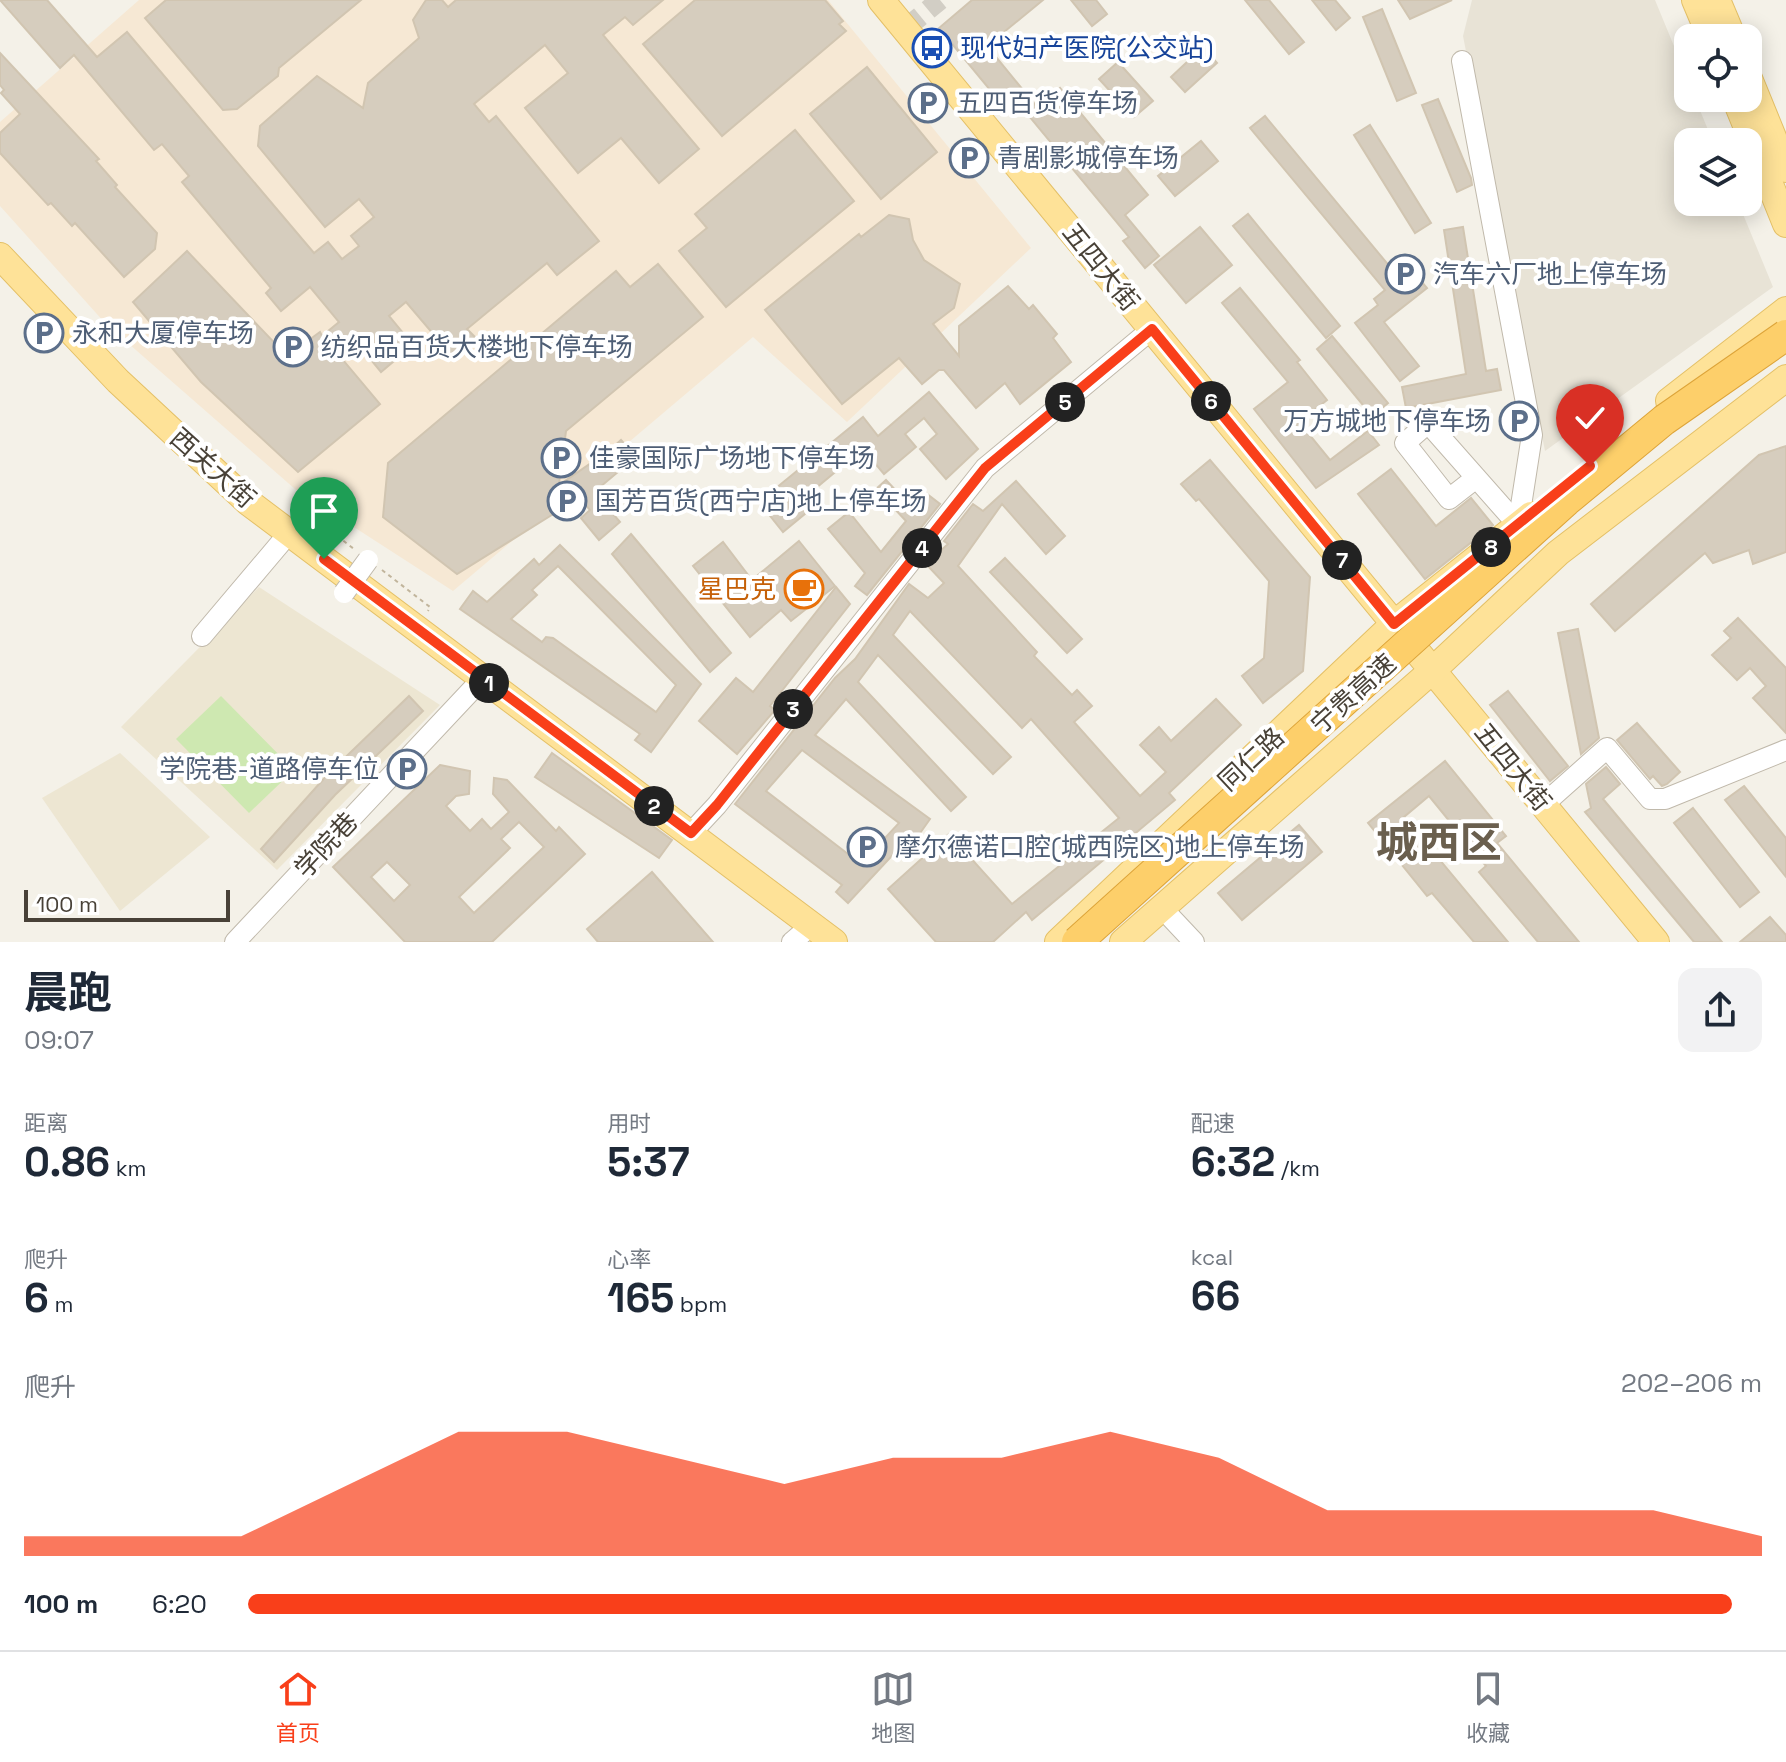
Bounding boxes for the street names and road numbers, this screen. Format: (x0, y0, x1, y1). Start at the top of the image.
street label: 五四大街 (1055, 216, 1147, 318)
street label: 西关大街 (163, 421, 263, 515)
street label: 宁贵高速 (1303, 647, 1403, 741)
street label: 五四大街 (1467, 716, 1559, 818)
street label: 同仁路 (1211, 720, 1291, 798)
street label: 学院巷 (287, 805, 365, 885)

